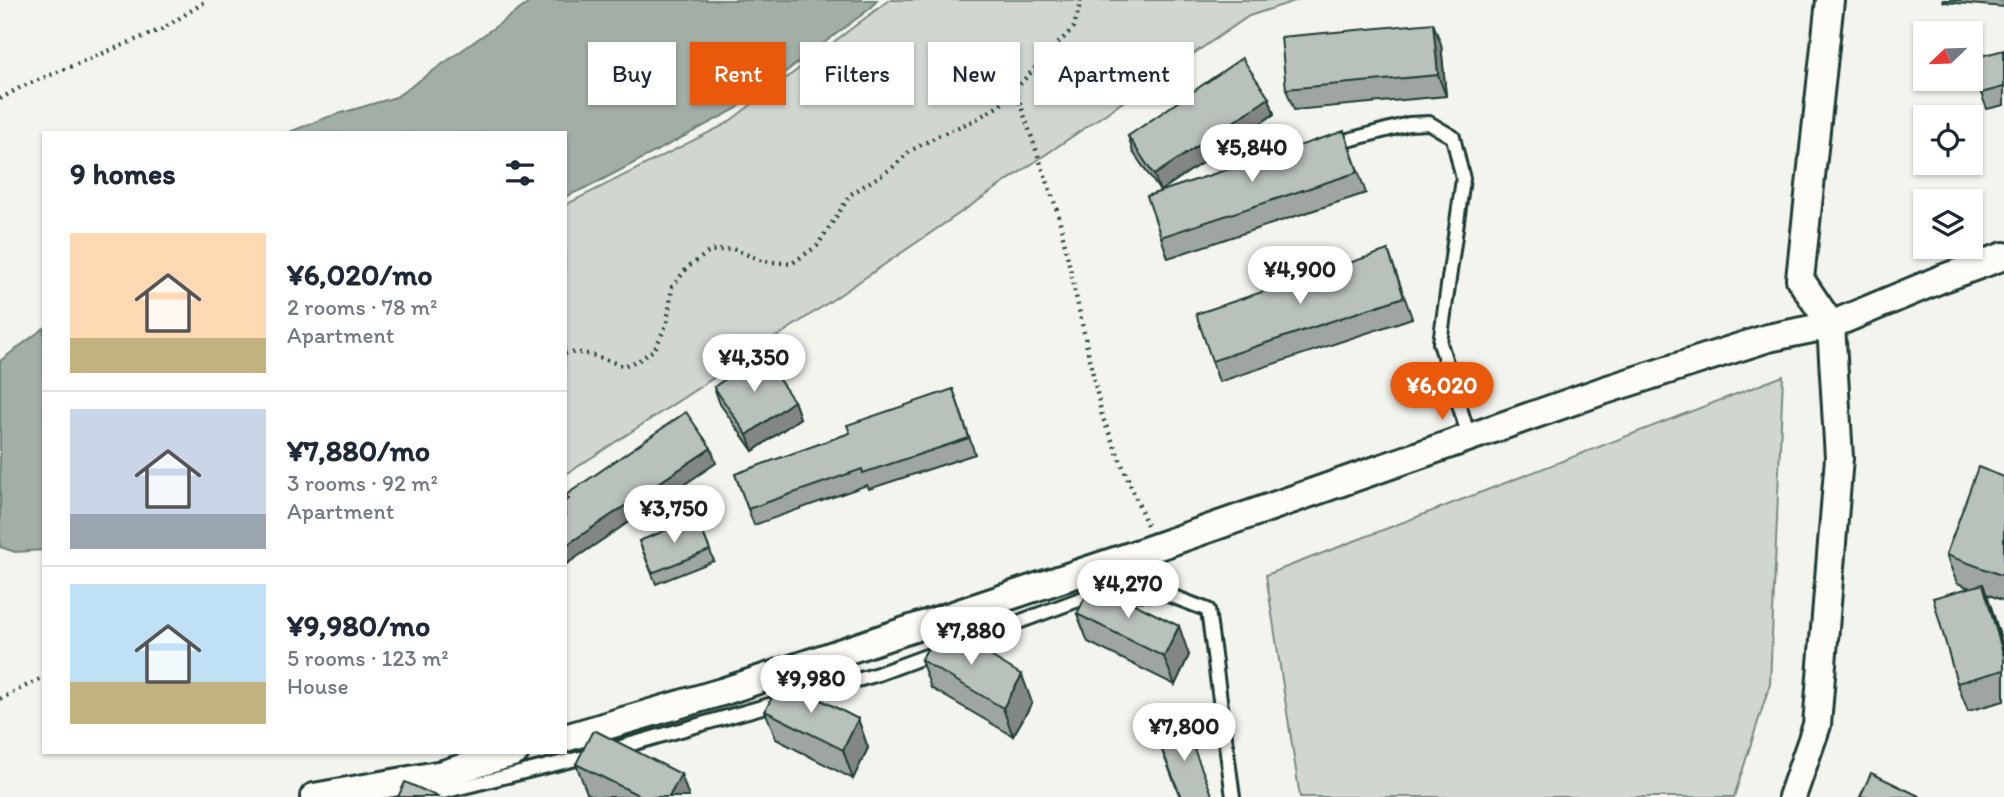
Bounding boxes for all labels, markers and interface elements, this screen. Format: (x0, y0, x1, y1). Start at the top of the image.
north arrow (1913, 21, 1983, 91)
map controls (1913, 21, 1983, 259)
chip: Buy (588, 42, 676, 105)
chip: Rent (690, 42, 786, 105)
chip: Filters (800, 42, 914, 105)
chip: New (928, 42, 1020, 105)
chip: Apartment (1034, 42, 1194, 105)
button: locate (1913, 105, 1983, 175)
pin: ¥5,840 (1195, 124, 1309, 184)
text: ¥5,840 (1216, 133, 1288, 161)
icon: filters (501, 154, 539, 192)
text: 9 homes (70, 155, 176, 192)
button: layers (1913, 189, 1983, 259)
pin: ¥4,900 (1243, 246, 1357, 306)
text: ¥4,900 (1264, 255, 1336, 283)
text: ¥6,020/mo (287, 256, 433, 293)
icon: home (126, 261, 210, 345)
text: 2 rooms · 78 m² (287, 293, 437, 321)
text: Apartment (287, 321, 394, 349)
pin: ¥4,350 (697, 334, 811, 394)
text: ¥4,350 (719, 343, 789, 371)
pin: ¥6,020 (1385, 362, 1499, 422)
text: ¥6,020 (1407, 371, 1477, 399)
text: ¥7,880/mo (287, 432, 430, 469)
icon: home (126, 437, 210, 521)
text: 3 rooms · 92 m² (287, 469, 438, 497)
pin: ¥3,750 (617, 486, 731, 545)
text: ¥3,750 (640, 494, 708, 522)
text: Apartment (287, 497, 394, 525)
pin: ¥4,270 (1071, 560, 1185, 620)
text: ¥4,270 (1093, 569, 1163, 597)
text: ¥9,980/mo (287, 607, 430, 644)
pin: ¥7,880 (914, 608, 1028, 667)
icon: home (126, 612, 210, 696)
text: ¥7,880 (936, 616, 1006, 644)
text: 5 rooms · 123 m² (287, 644, 449, 672)
pin: ¥9,980 (754, 656, 868, 715)
text: ¥9,980 (776, 664, 846, 692)
text: House (287, 672, 349, 700)
pin: ¥7,800 (1127, 704, 1241, 763)
text: ¥7,800 (1149, 712, 1219, 740)

